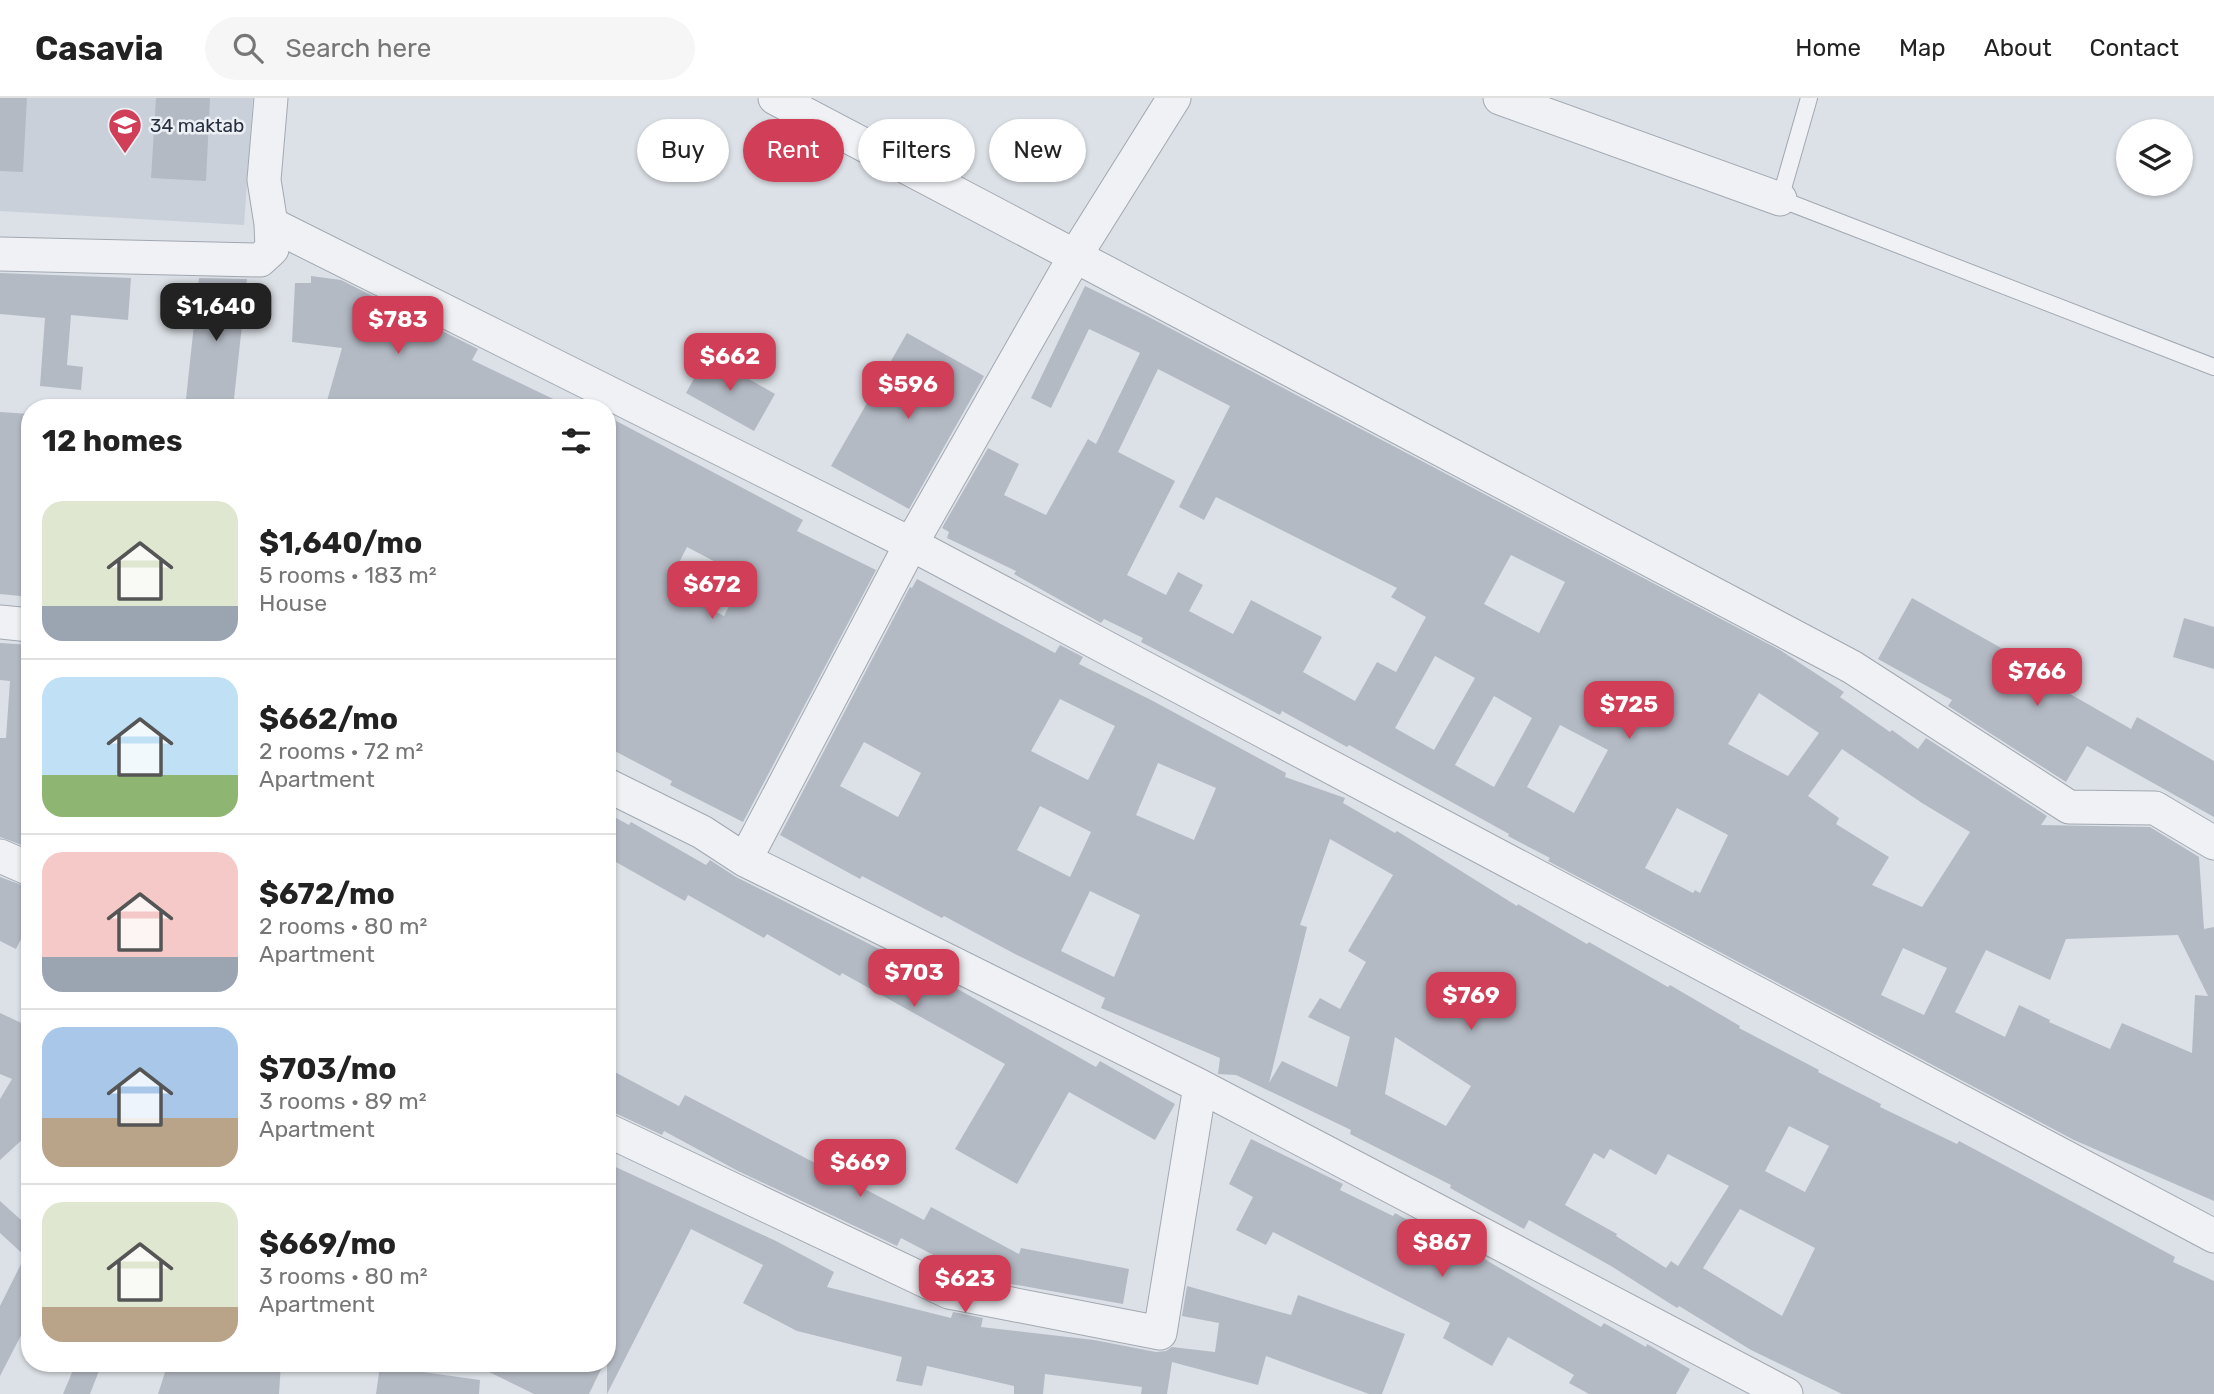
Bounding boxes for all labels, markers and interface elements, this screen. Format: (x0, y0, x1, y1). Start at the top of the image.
search box (205, 17, 695, 80)
text: Casavia (35, 29, 163, 68)
icon: search (229, 29, 267, 67)
text: Search here (285, 33, 431, 64)
text: Home (1795, 34, 1861, 62)
text: Map (1899, 34, 1946, 62)
text: About (1984, 34, 2052, 62)
text: Contact (2090, 34, 2179, 62)
school or university icon: 34 maktab (106, 106, 144, 155)
place label: 34 maktab (150, 114, 244, 137)
chip: Buy (637, 119, 729, 182)
chip: Rent (743, 119, 844, 182)
chip: Filters (858, 119, 975, 182)
chip: New (989, 119, 1086, 182)
map controls (2116, 119, 2193, 196)
button: layers (2116, 119, 2193, 196)
pin: $1,640 (159, 284, 273, 343)
text: $1,640 (176, 292, 256, 320)
pin: $783 (357, 296, 439, 356)
text: $783 (368, 305, 428, 333)
pin: $662 (689, 334, 771, 393)
text: $662 (700, 342, 760, 370)
pin: $596 (867, 362, 949, 421)
text: $596 (878, 370, 938, 398)
icon: filters (557, 422, 595, 460)
text: 12 homes (42, 423, 183, 459)
text: $1,640/mo (259, 525, 422, 561)
icon: home (98, 529, 182, 613)
text: 5 rooms · 183 m² (259, 561, 436, 589)
pin: $672 (671, 561, 753, 621)
text: $672 (683, 570, 741, 598)
text: House (259, 589, 327, 617)
pin: $766 (1996, 648, 2078, 708)
text: $766 (2008, 657, 2066, 685)
pin: $725 (1588, 682, 1670, 741)
text: $725 (1600, 690, 1658, 718)
text: $662/mo (259, 701, 398, 737)
icon: home (98, 705, 182, 789)
text: 2 rooms · 72 m² (259, 737, 423, 765)
text: Apartment (259, 765, 375, 793)
text: $672/mo (259, 876, 395, 912)
icon: home (98, 880, 182, 964)
text: 2 rooms · 80 m² (259, 912, 427, 940)
text: Apartment (259, 940, 375, 968)
pin: $703 (873, 950, 955, 1009)
text: $703 (884, 958, 944, 986)
pin: $769 (1430, 972, 1512, 1032)
text: $769 (1442, 981, 1500, 1009)
text: $703/mo (259, 1051, 397, 1087)
icon: home (98, 1055, 182, 1139)
text: 3 rooms · 89 m² (259, 1087, 427, 1115)
text: Apartment (259, 1115, 375, 1143)
pin: $669 (819, 1140, 901, 1199)
text: $669 (830, 1148, 890, 1176)
pin: $867 (1401, 1220, 1483, 1279)
text: $669/mo (259, 1226, 396, 1262)
text: $867 (1413, 1228, 1471, 1256)
icon: home (98, 1230, 182, 1314)
pin: $623 (924, 1256, 1006, 1315)
text: 3 rooms · 80 m² (259, 1262, 428, 1290)
text: $623 (935, 1264, 995, 1292)
text: Apartment (259, 1290, 375, 1318)

